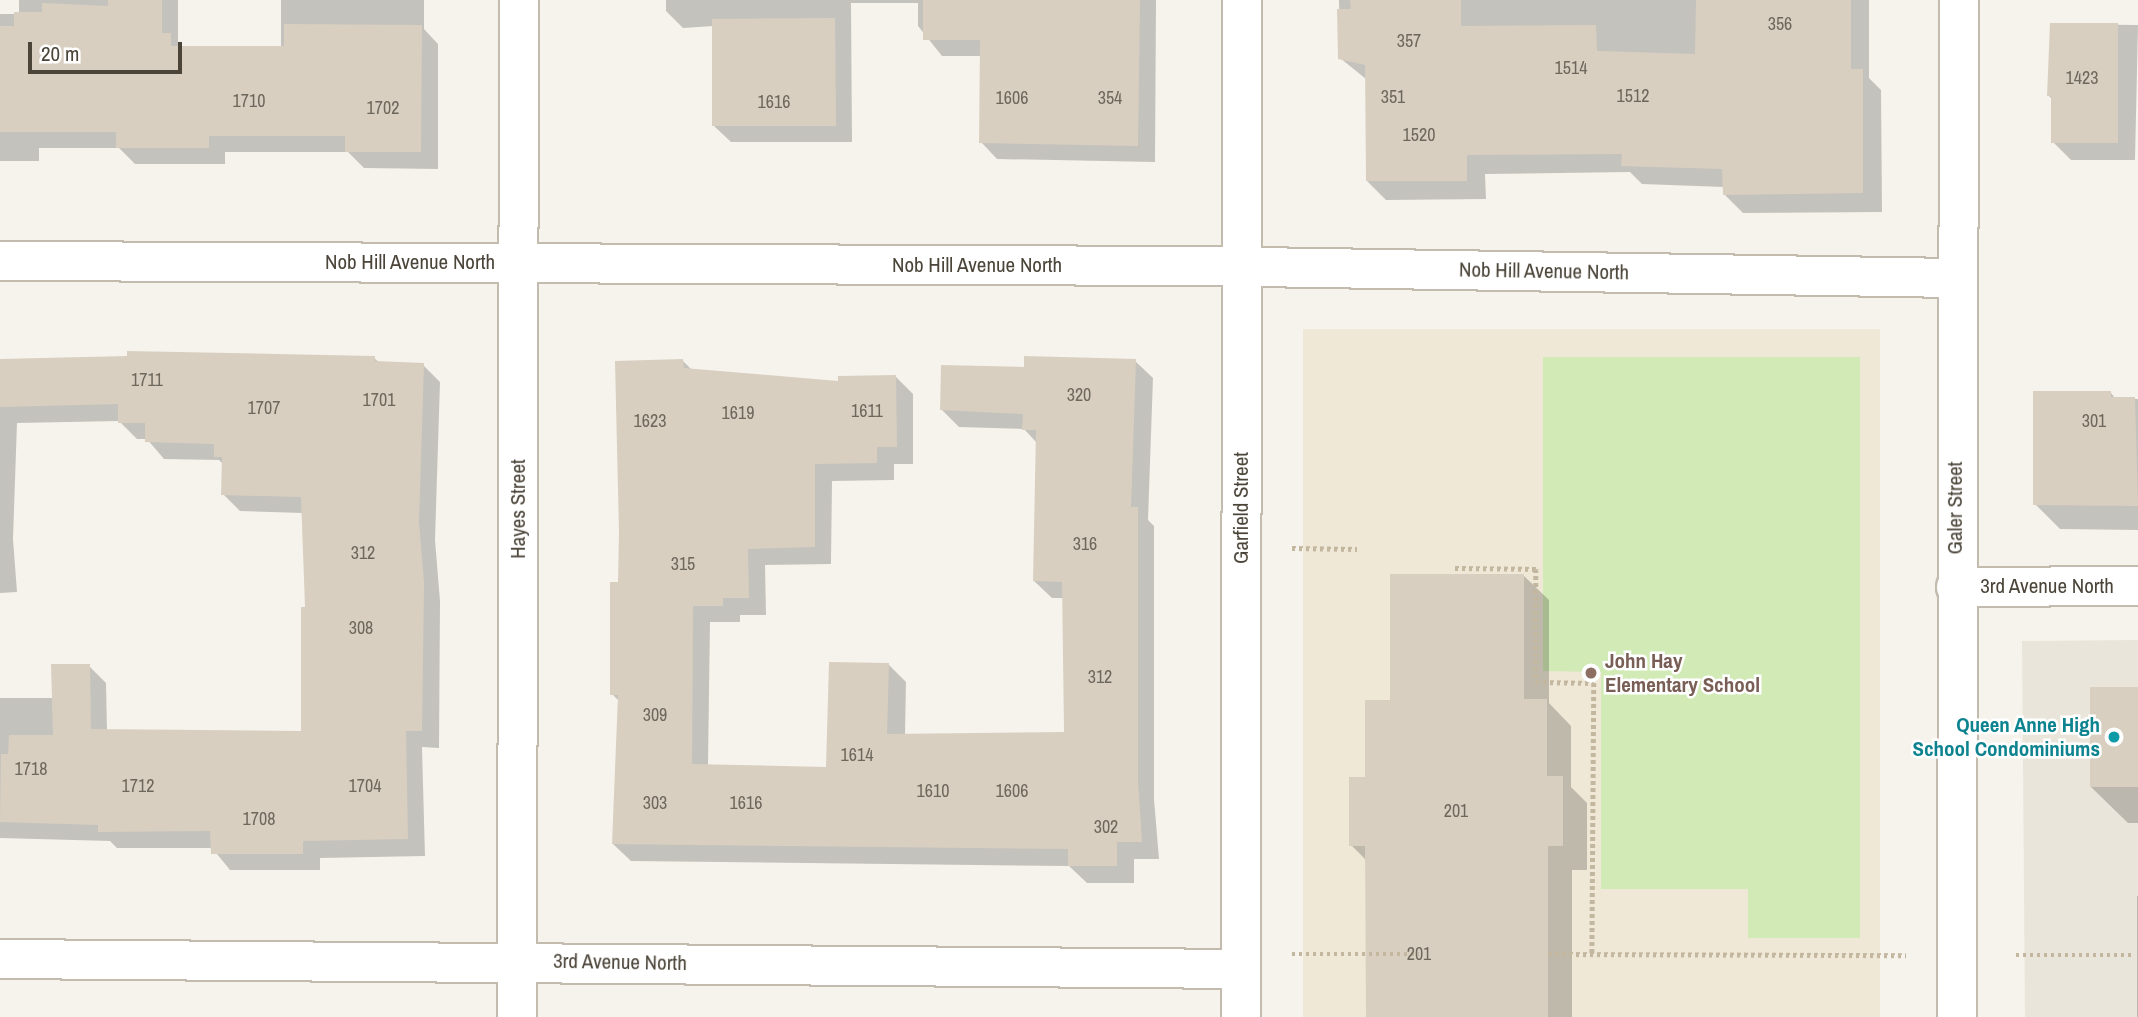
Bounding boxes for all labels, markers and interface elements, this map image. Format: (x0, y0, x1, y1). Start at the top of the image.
house number: 356 (1768, 13, 1792, 35)
scale bar (32, 28, 186, 72)
house number: 357 (1397, 30, 1421, 52)
text: 20 m (41, 39, 79, 68)
house number: 1514 (1555, 57, 1587, 79)
house number: 1423 (2066, 67, 2098, 89)
house number: 1512 (1617, 85, 1649, 107)
house number: 351 (1381, 86, 1405, 108)
house number: 1606 (996, 87, 1028, 109)
house number: 354 (1098, 87, 1122, 109)
house number: 1710 (233, 90, 265, 112)
house number: 1616 (758, 91, 790, 113)
house number: 1702 (367, 97, 399, 119)
house number: 1520 (1403, 124, 1435, 146)
street label: Nob Hill Avenue North (324, 249, 496, 275)
street label: Nob Hill Avenue North (891, 252, 1063, 278)
street label: Nob Hill Avenue North (1458, 257, 1630, 285)
house number: 1711 (131, 369, 163, 391)
house number: 320 (1067, 384, 1091, 406)
house number: 1701 (363, 389, 395, 411)
house number: 1707 (248, 397, 280, 419)
house number: 1611 (851, 400, 883, 422)
house number: 1619 (722, 402, 754, 424)
house number: 1623 (634, 410, 666, 432)
house number: 301 (2082, 410, 2106, 432)
street label: Garfield Street (1228, 452, 1254, 564)
street label: Hayes Street (505, 459, 531, 559)
street label: Galer Street (1942, 462, 1968, 554)
house number: 316 (1073, 533, 1097, 555)
house number: 312 (351, 542, 375, 564)
house number: 315 (671, 553, 695, 575)
street label: 3rd Avenue North (1980, 573, 2114, 599)
house number: 308 (349, 617, 373, 639)
place label: John Hay Elementary School (1605, 648, 1760, 698)
marker: John Hay Elementary School (1583, 665, 1599, 681)
house number: 312 (1088, 666, 1112, 688)
house number: 309 (643, 704, 667, 726)
place label: Queen Anne High School Condominiums (1912, 712, 2100, 762)
marker: Queen Anne High School Condominiums (2106, 729, 2122, 745)
house number: 1614 (841, 744, 873, 766)
house number: 1718 (15, 758, 47, 780)
house number: 1712 (122, 775, 154, 797)
house number: 1704 (349, 775, 381, 797)
house number: 1610 (917, 780, 949, 802)
house number: 1606 (996, 780, 1028, 802)
house number: 303 (643, 792, 667, 814)
house number: 1616 (730, 792, 762, 814)
house number: 201 (1444, 800, 1468, 822)
house number: 1708 (243, 808, 275, 830)
house number: 302 (1094, 816, 1118, 838)
house number: 201 (1407, 943, 1431, 965)
street label: 3rd Avenue North (552, 948, 688, 976)

